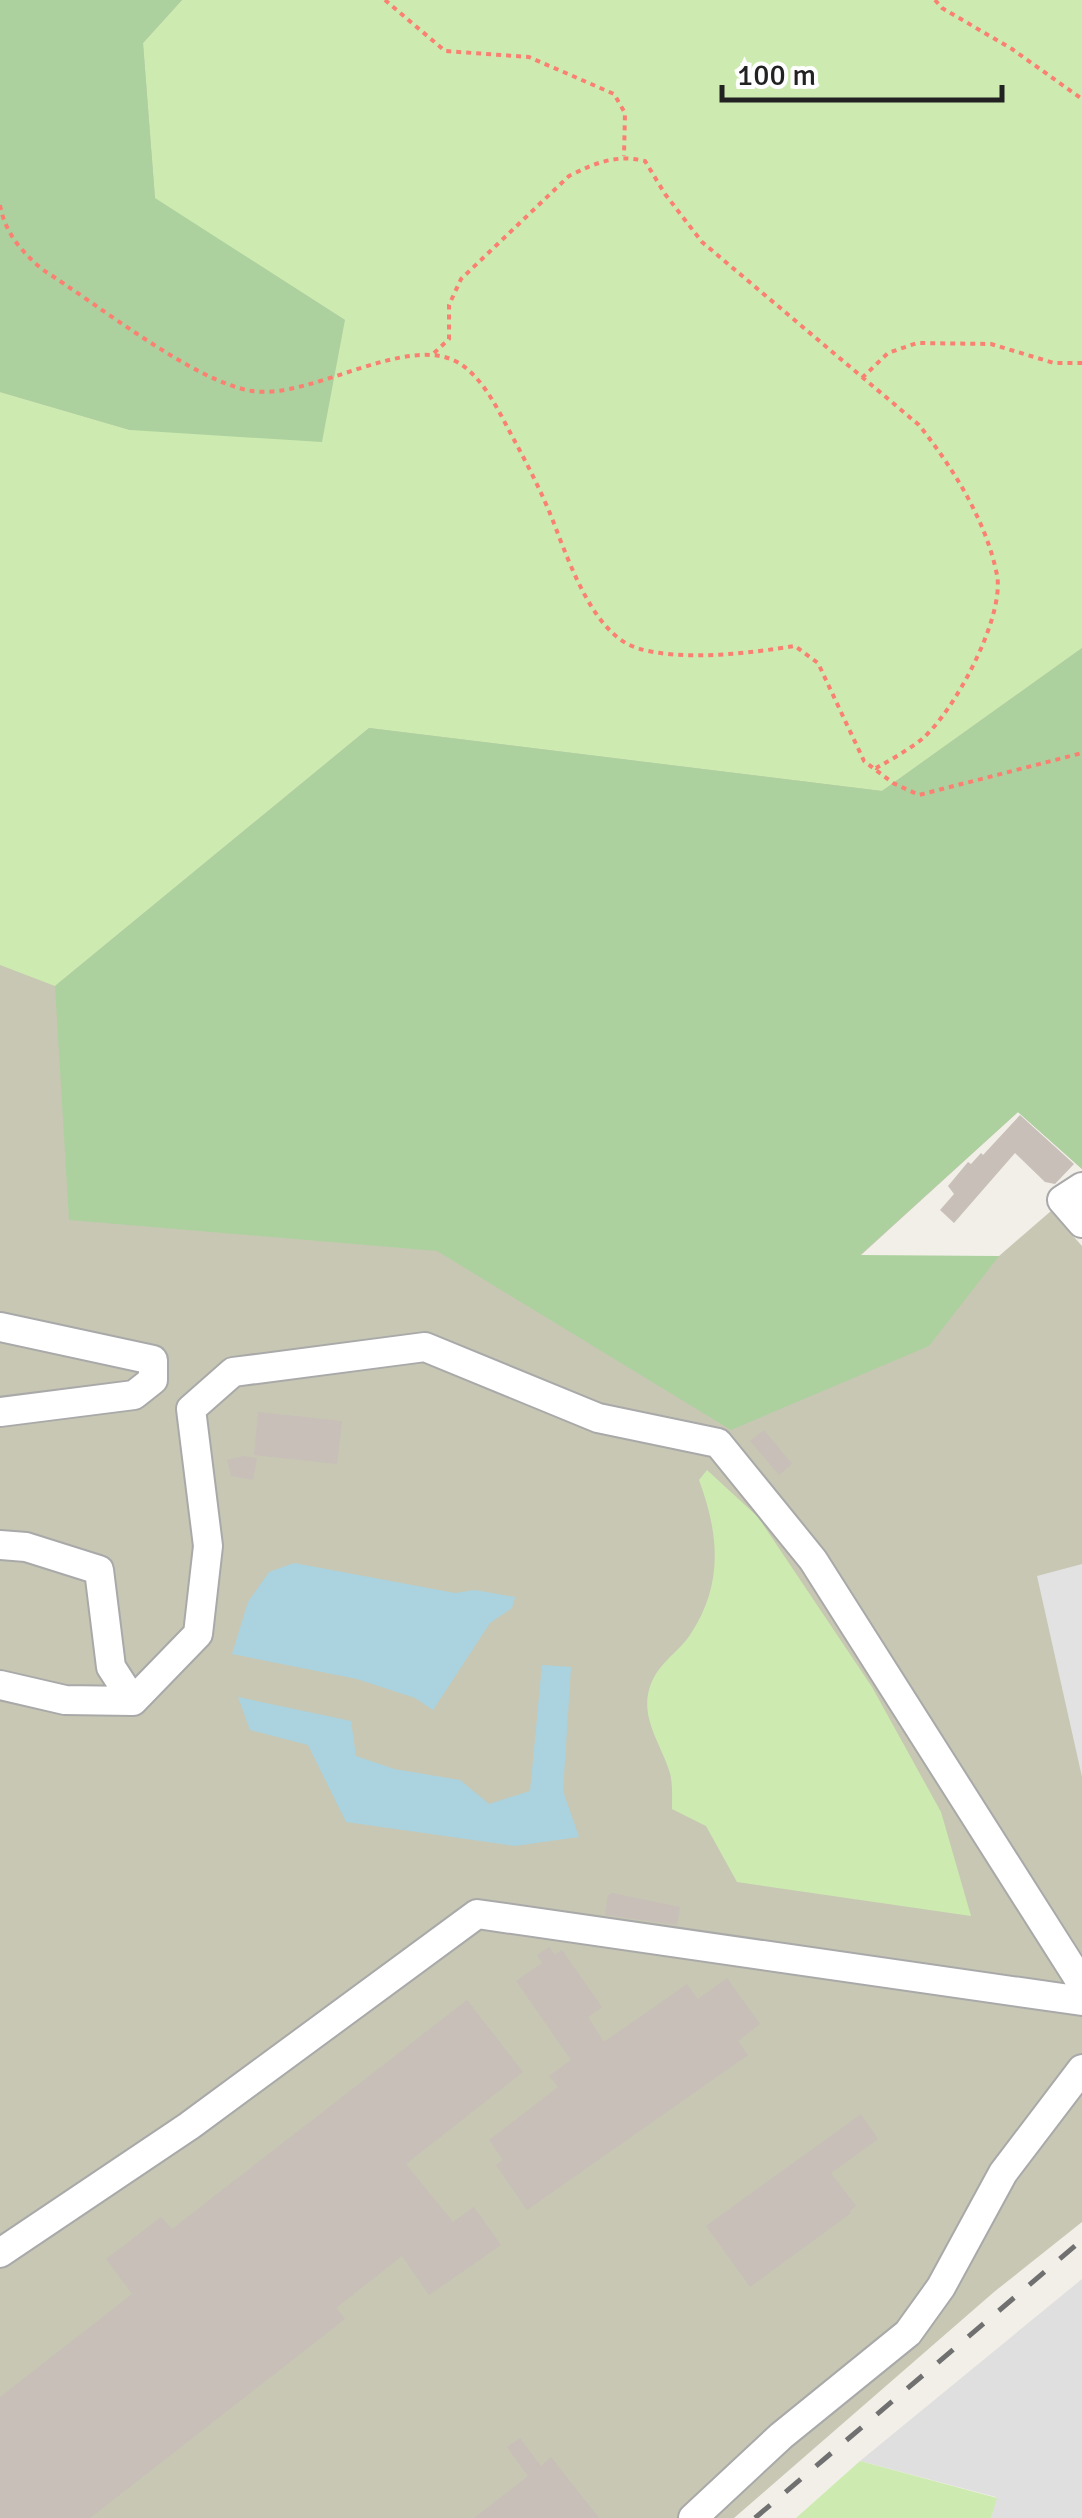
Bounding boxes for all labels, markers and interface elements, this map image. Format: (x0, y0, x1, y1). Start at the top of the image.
scale bar (722, 40, 1002, 102)
text: 100 m (737, 57, 816, 94)

